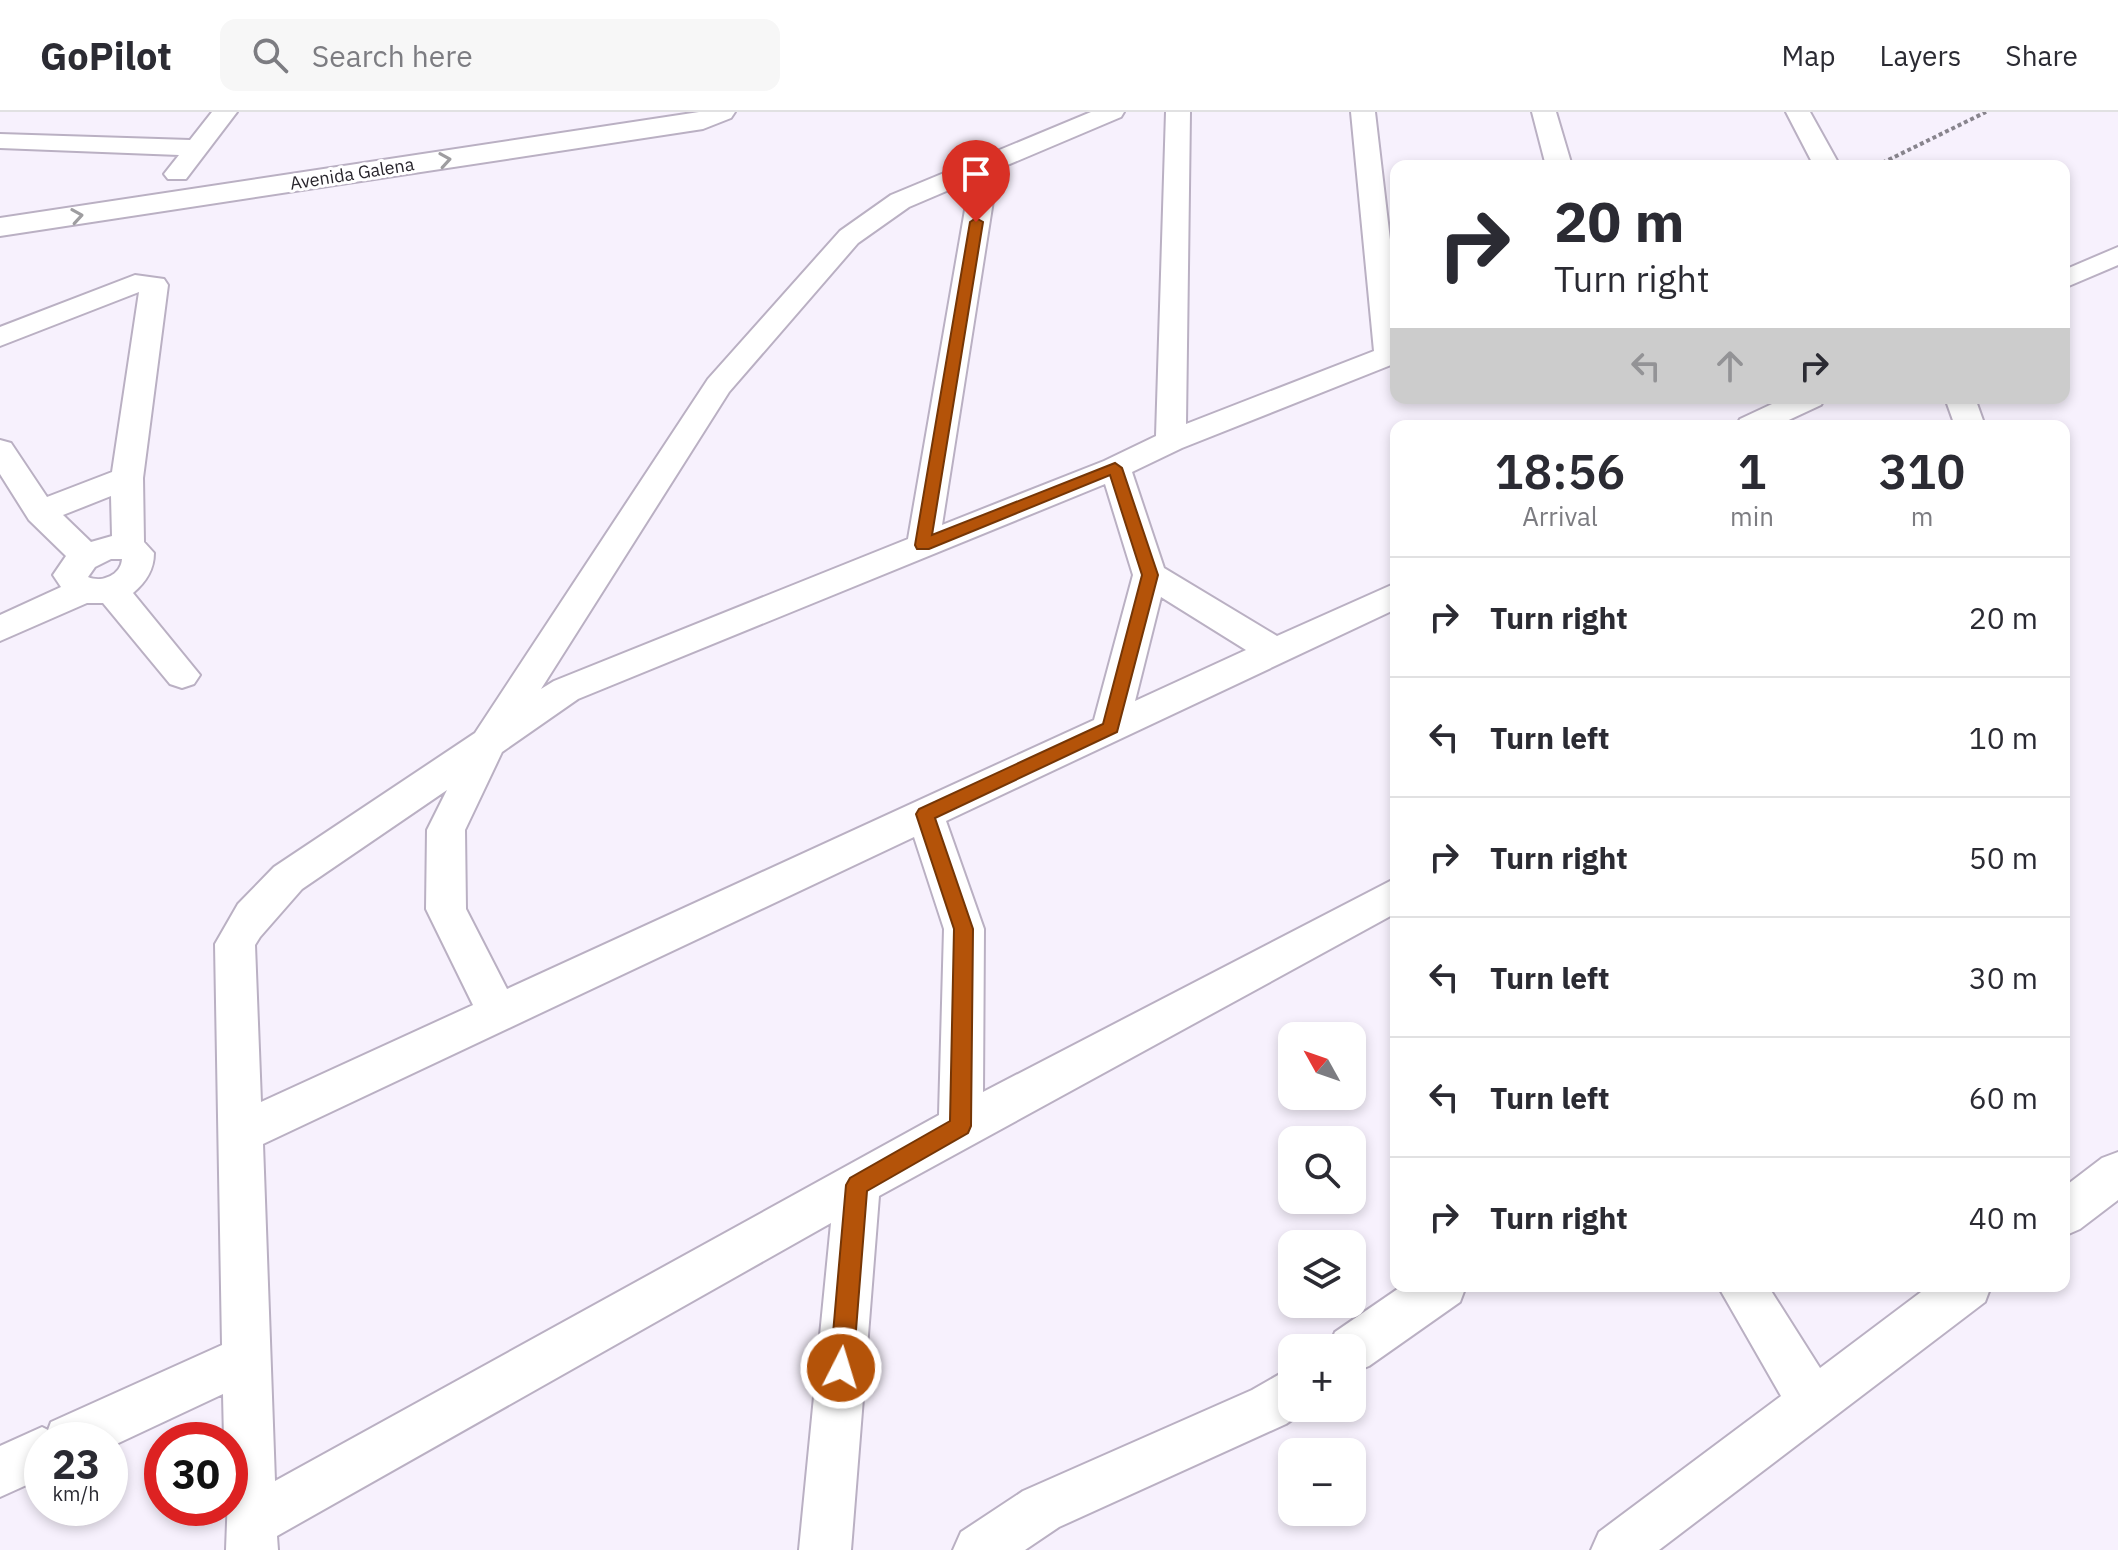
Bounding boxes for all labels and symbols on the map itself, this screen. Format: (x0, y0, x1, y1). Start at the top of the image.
pin (942, 140, 1010, 222)
street label: Avenida Galena (288, 152, 416, 195)
one-way arrow (438, 152, 452, 169)
one-way arrow (70, 208, 84, 225)
north arrow (1278, 1022, 1366, 1110)
position arrow (799, 1326, 883, 1410)
speed limit sign: 30 (144, 1422, 248, 1526)

